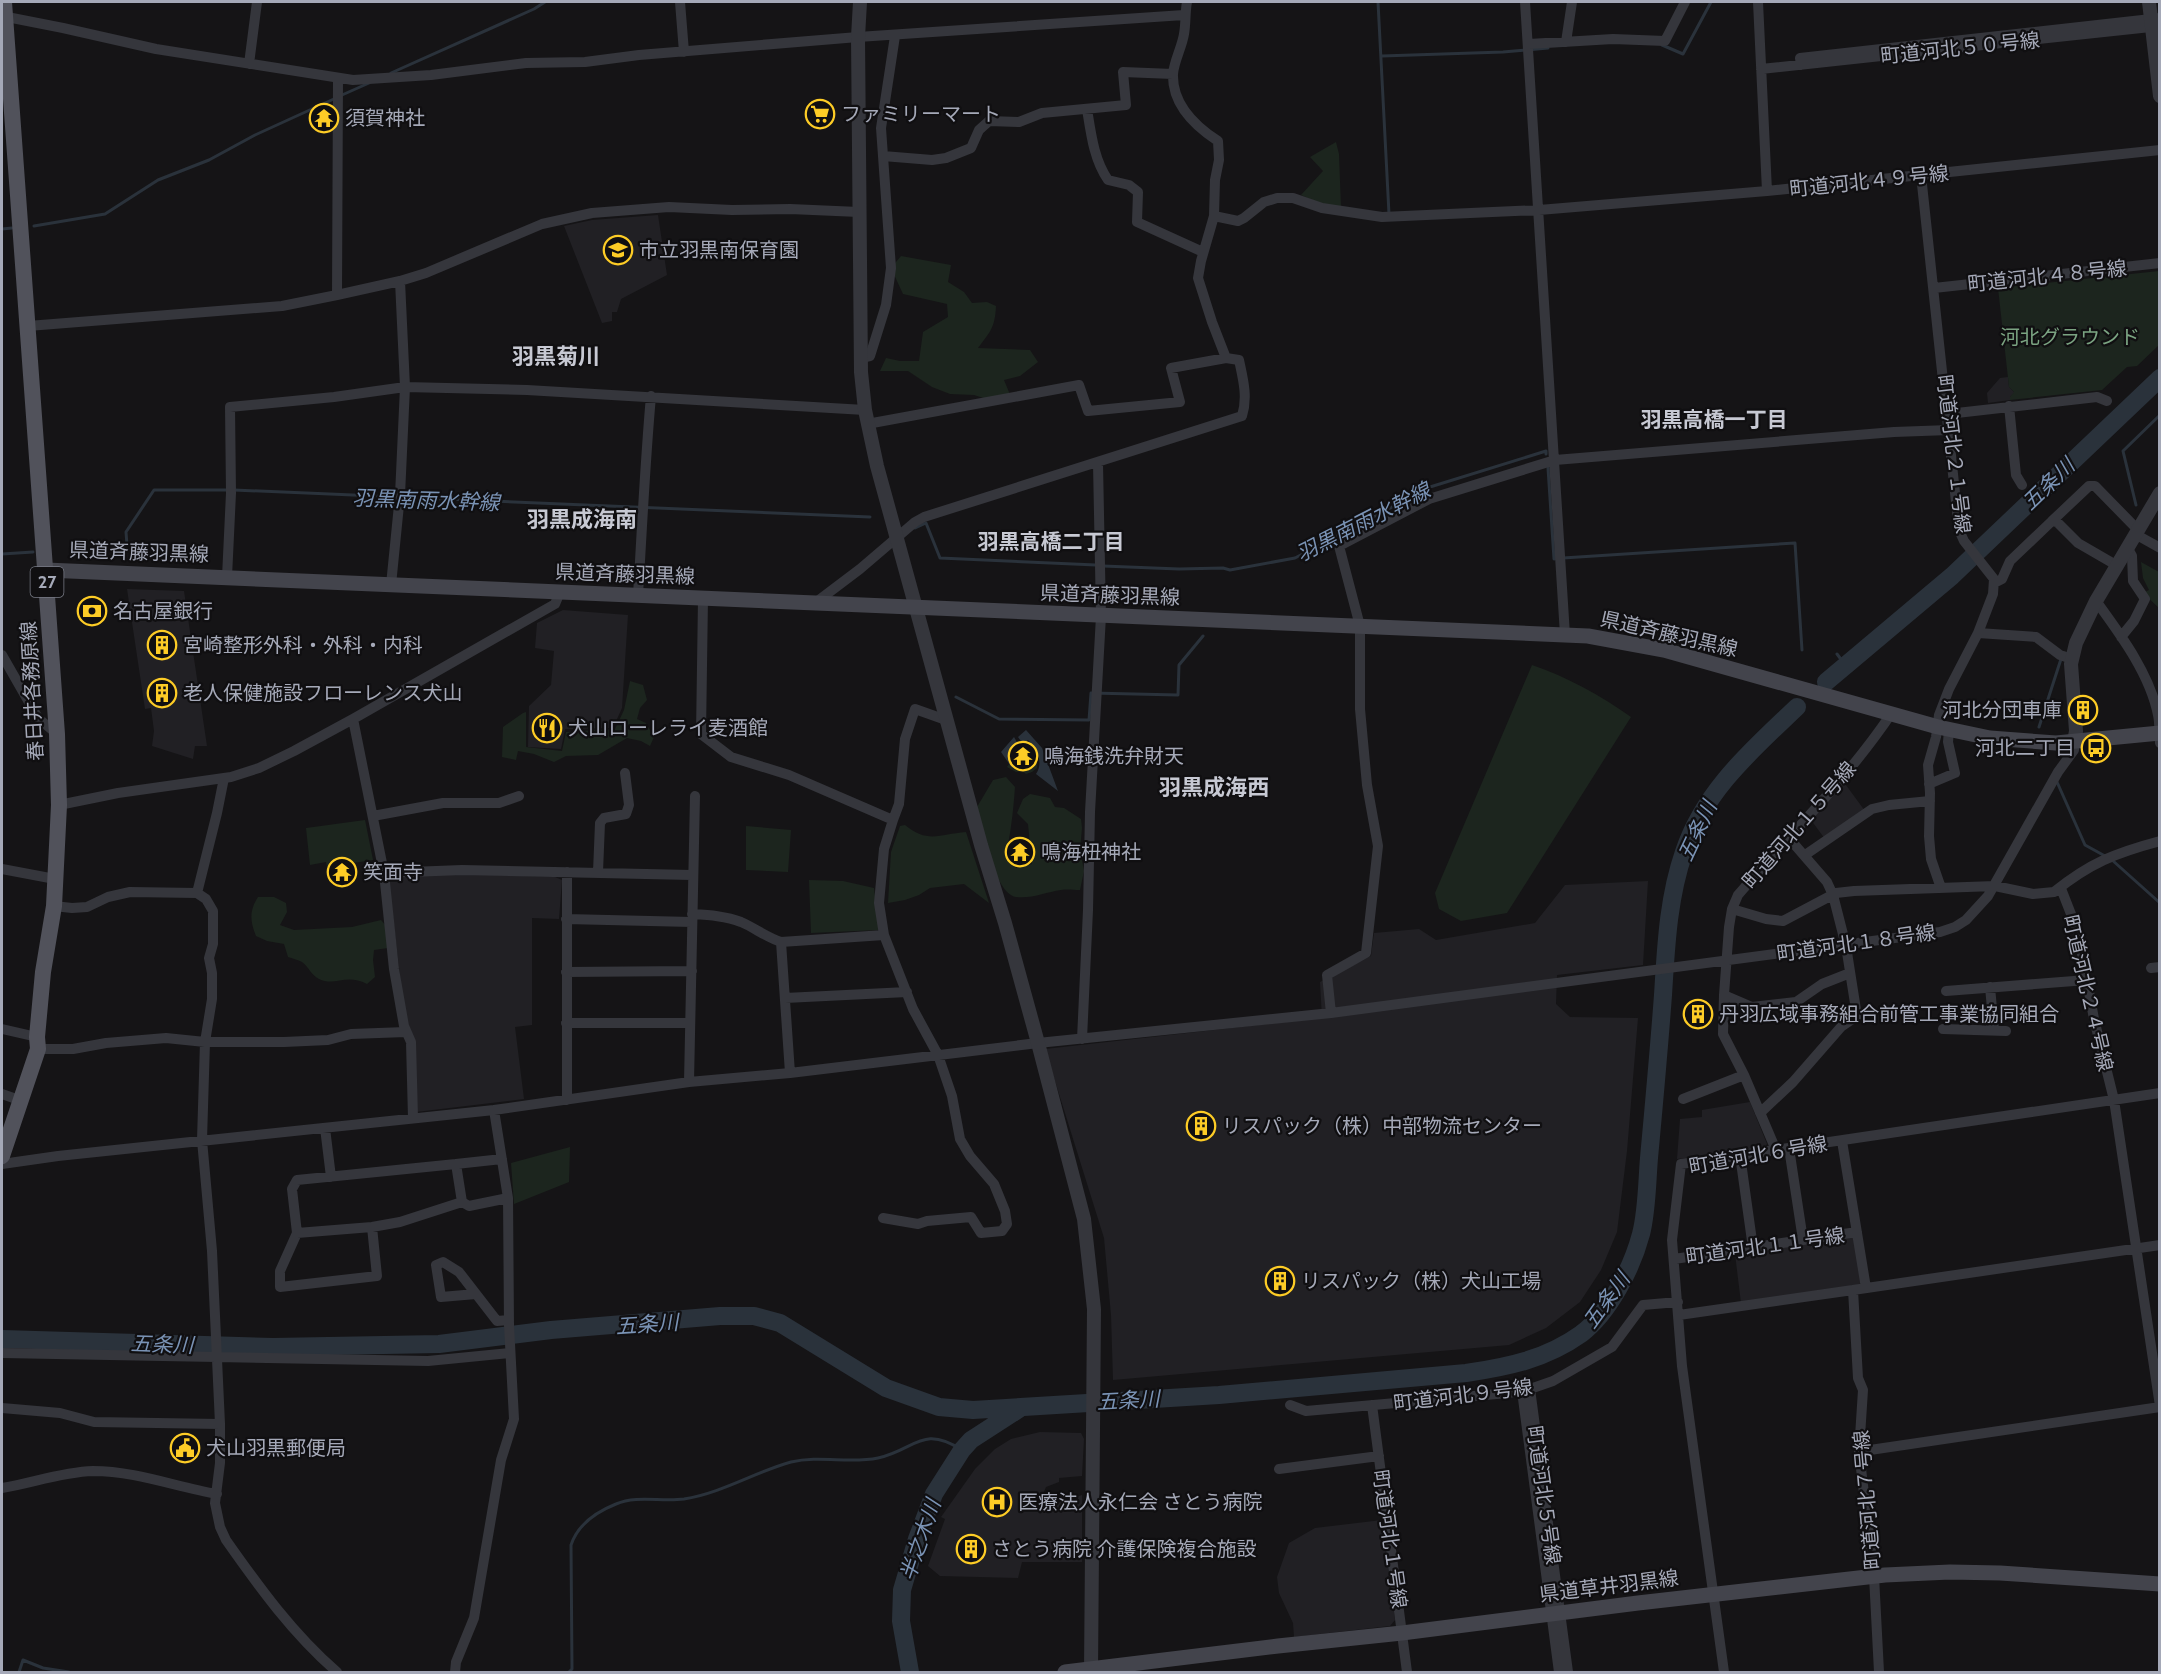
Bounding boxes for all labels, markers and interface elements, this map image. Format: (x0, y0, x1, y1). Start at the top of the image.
street label: 町道河北５０号線 (1879, 28, 2041, 68)
supermarket icon: ファミリーマート (804, 98, 836, 130)
temple icon: 須賀神社 (308, 102, 340, 134)
place label: ファミリーマート (841, 102, 1001, 126)
place label: 須賀神社 (345, 106, 425, 130)
street label: 町道河北４９号線 (1788, 161, 1950, 201)
school or university icon: 市立羽黒南保育園 (602, 234, 634, 266)
place label: 市立羽黒南保育園 (639, 238, 799, 262)
street label: 町道河北４８号線 (1966, 256, 2128, 296)
park label: 河北グラウンド (2000, 325, 2140, 349)
district label: 羽黒菊川 (512, 343, 600, 370)
street label: 町道河北２１号線 (1932, 373, 1976, 535)
district label: 羽黒高橋一丁目 (1641, 407, 1788, 432)
water label: 五条川 (2017, 452, 2081, 515)
water label: 羽黒南雨水幹線 (1292, 476, 1437, 567)
water label: 羽黒南雨水幹線 (352, 485, 503, 515)
district label: 羽黒成海南 (527, 506, 637, 533)
district label: 羽黒高橋二丁目 (978, 529, 1125, 554)
street label: 県道斉藤羽黒線 (69, 538, 209, 566)
street label: 県道斉藤羽黒線 (555, 560, 695, 588)
road number: 27 (30, 567, 63, 597)
street label: 県道斉藤羽黒線 (1040, 581, 1180, 609)
bank icon: 名古屋銀行 (76, 595, 108, 627)
place label: 名古屋銀行 (113, 599, 213, 623)
street label: 県道斉藤羽黒線 (1598, 607, 1740, 661)
street label: 春日井各務原線 (16, 620, 48, 762)
building icon: 宮崎整形外科・外科・内科 (146, 629, 178, 661)
place label: 宮崎整形外科・外科・内科 (183, 633, 423, 657)
building icon: 老人保健施設フローレンス犬山 (146, 677, 178, 709)
place label: 老人保健施設フローレンス犬山 (183, 681, 463, 705)
building icon: 河北分団車庫 (2067, 694, 2099, 726)
place label: 河北分団車庫 (1942, 698, 2062, 722)
restaurant icon: 犬山ローレライ麦酒館 (531, 712, 563, 744)
place label: 犬山ローレライ麦酒館 (568, 716, 768, 740)
bus stop icon: 河北二丁目 (2080, 732, 2112, 764)
place label: 河北二丁目 (1975, 736, 2075, 760)
temple icon: 鳴海銭洗弁財天 (1007, 740, 1039, 772)
place label: 鳴海銭洗弁財天 (1044, 744, 1184, 768)
street label: 町道河北１５号線 (1737, 757, 1861, 893)
district label: 羽黒成海西 (1159, 774, 1269, 801)
water label: 五条川 (1672, 795, 1722, 865)
temple icon: 鳴海杻神社 (1004, 836, 1036, 868)
place label: 鳴海杻神社 (1041, 840, 1141, 864)
temple icon: 笑面寺 (326, 856, 358, 888)
place label: 笑面寺 (363, 860, 423, 884)
street label: 町道河北２４号線 (2058, 912, 2118, 1074)
street label: 町道河北１８号線 (1775, 920, 1937, 966)
building icon: 丹羽広域事務組合前管工事業協同組合 (1682, 998, 1714, 1030)
place label: 丹羽広域事務組合前管工事業協同組合 (1719, 1002, 2059, 1026)
building icon: リスパック（株）中部物流センター (1185, 1110, 1217, 1142)
place label: リスパック（株）中部物流センター (1222, 1114, 1542, 1138)
street label: 町道河北６号線 (1687, 1131, 1829, 1179)
street label: 町道河北１１号線 (1684, 1223, 1846, 1269)
building icon: リスパック（株）犬山工場 (1264, 1265, 1296, 1297)
water label: 五条川 (1577, 1266, 1636, 1333)
place label: リスパック（株）犬山工場 (1301, 1269, 1541, 1293)
water label: 五条川 (615, 1309, 681, 1339)
water label: 五条川 (130, 1330, 196, 1358)
street label: 町道河北９号線 (1392, 1375, 1534, 1415)
water label: 五条川 (1096, 1386, 1162, 1414)
street label: 町道河北５号線 (1522, 1424, 1566, 1566)
street label: 町道河北７号線 (1849, 1429, 1885, 1571)
public building icon: 犬山羽黒郵便局 (169, 1432, 201, 1464)
place label: 犬山羽黒郵便局 (206, 1436, 346, 1460)
street label: 町道河北１号線 (1368, 1468, 1412, 1610)
hospital icon: 医療法人永仁会 さとう病院 (981, 1486, 1013, 1518)
place label: 医療法人永仁会 さとう病院 (1018, 1490, 1263, 1514)
water label: 半之木川 (895, 1494, 946, 1584)
building icon: さとう病院 介護保険複合施設 (955, 1533, 987, 1565)
place label: さとう病院 介護保険複合施設 (992, 1537, 1257, 1561)
street label: 県道草井羽黒線 (1538, 1566, 1680, 1606)

